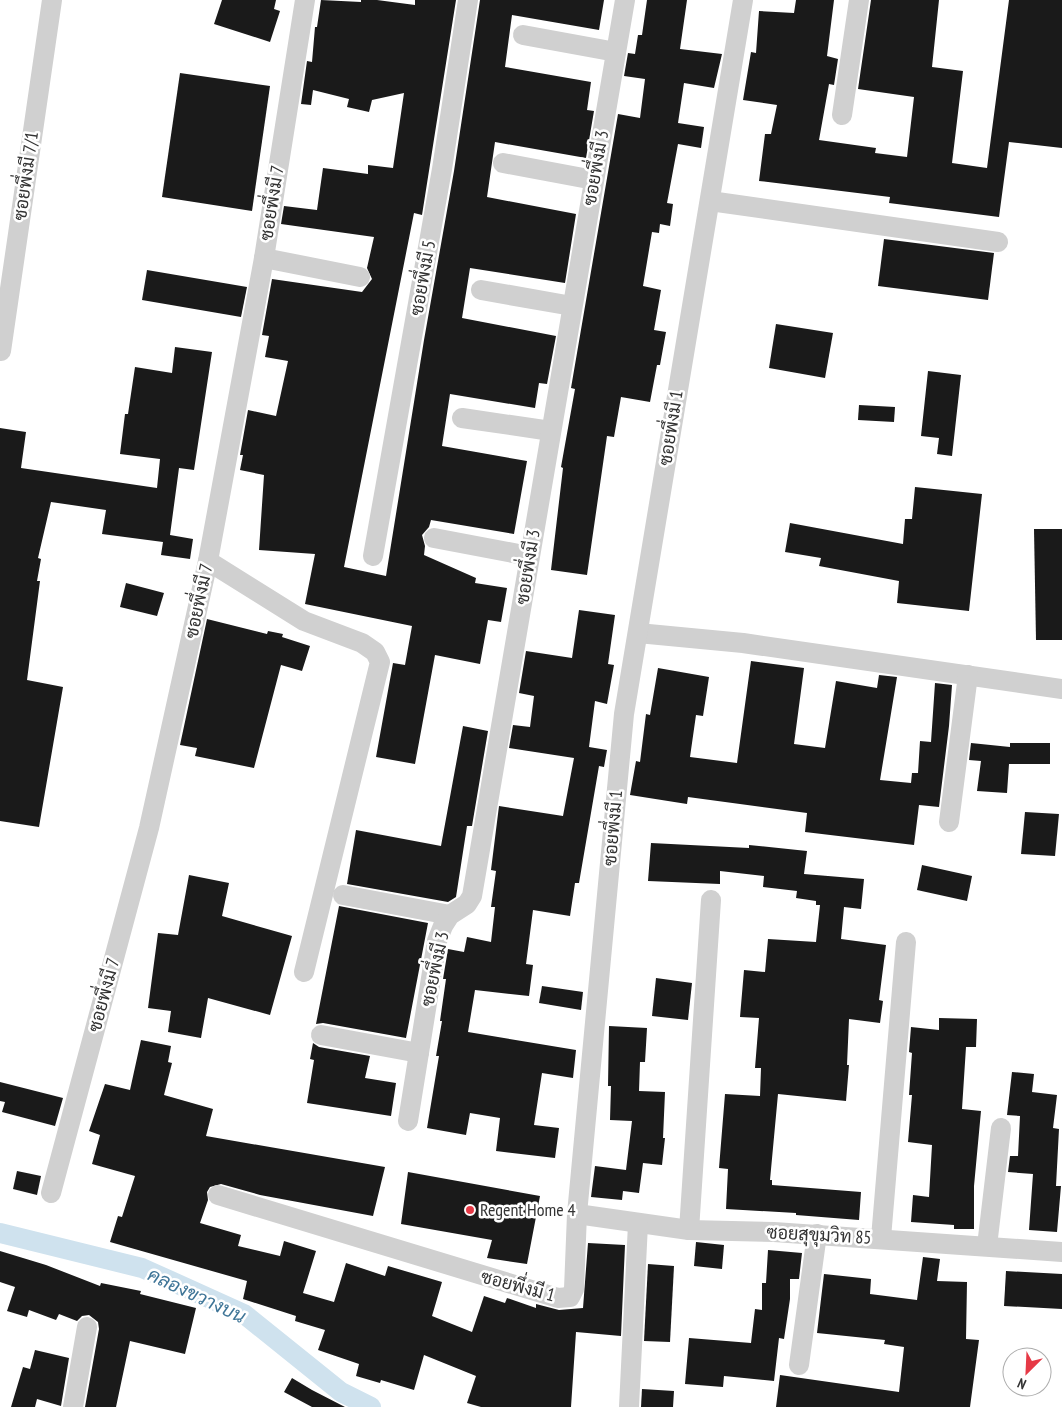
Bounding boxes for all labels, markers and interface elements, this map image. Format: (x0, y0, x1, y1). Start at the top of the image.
street label: ซอยพึ่งมี 3 (574, 128, 613, 207)
street label: ซอยพึ่งมี 7/1 (4, 129, 43, 222)
street label: ซอยพึ่งมี 7 (250, 163, 289, 242)
street label: ซอยพึ่งมี 5 (401, 238, 440, 317)
street label: ซอยพึ่งมี 1 (649, 388, 688, 467)
street label: ซอยพึ่งมี 3 (506, 527, 545, 606)
street label: ซอยพึ่งมี 7 (176, 560, 218, 640)
street label: ซอยพึ่งมี 1 (594, 789, 627, 867)
street label: ซอยพึ่งมี 3 (412, 928, 454, 1008)
street label: ซอยพึ่งมี 7 (79, 954, 124, 1035)
place label: Regent Home 4 (480, 1198, 576, 1221)
marker: Regent Home 4 (464, 1204, 476, 1216)
street label: ซอยสุขุมวิท 85 (766, 1220, 872, 1250)
street label: ซอยพึ่งมี 1 (478, 1261, 559, 1306)
water label: คลองขวางบน (144, 1262, 250, 1328)
north arrow (1002, 1347, 1052, 1397)
text: N (1015, 1374, 1029, 1394)

